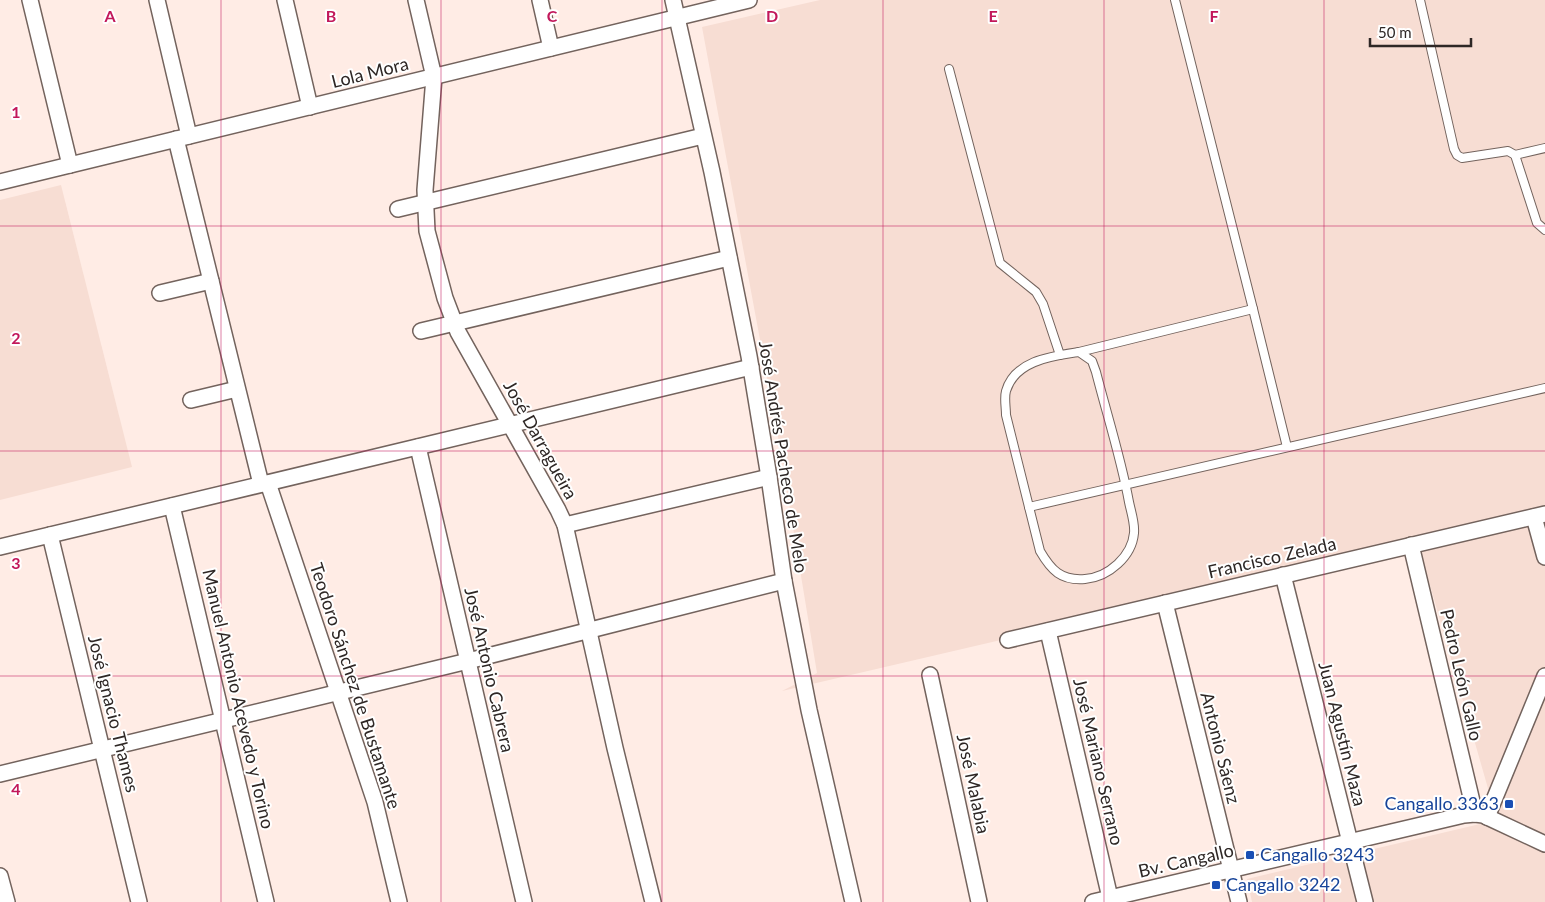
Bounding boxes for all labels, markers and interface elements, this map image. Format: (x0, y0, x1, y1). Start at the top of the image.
text: A (103, 6, 116, 25)
text: B (326, 6, 336, 25)
text: C (547, 6, 558, 25)
text: D (766, 6, 778, 25)
text: E (988, 6, 998, 25)
text: F (1209, 6, 1219, 25)
scale bar (1370, 15, 1471, 47)
text: 50 m (1378, 23, 1412, 41)
street label: Lola Mora (329, 52, 411, 92)
text: 1 (11, 102, 21, 121)
text: 2 (11, 328, 21, 347)
street label: José Andrés Pacheco de Melo (755, 339, 813, 574)
street label: José Darragueira (499, 376, 583, 503)
street label: Francisco Zelada (1206, 532, 1338, 582)
text: 3 (11, 553, 21, 572)
street label: Teodoro Sánchez de Bustamante (306, 560, 406, 811)
street label: Manuel Antonio Acevedo y Torino (198, 567, 280, 831)
street label: José Antonio Cabrera (460, 585, 520, 754)
street label: Pedro León Gallo (1436, 607, 1488, 743)
street label: José Ignacio Thames (84, 633, 144, 795)
street label: Juan Agustín Maza (1314, 659, 1372, 808)
street label: José Mariano Serrano (1069, 676, 1129, 847)
street label: Antonio Sáenz (1196, 690, 1245, 806)
street label: José Malabia (953, 732, 995, 836)
text: 4 (11, 779, 21, 798)
place label: Cangallo 3363 (1385, 792, 1499, 814)
marker: Cangallo 3363 (1503, 798, 1515, 810)
street label: Bv. Cangallo (1136, 838, 1236, 882)
place label: Cangallo 3243 (1260, 843, 1374, 865)
marker: Cangallo 3243 (1244, 849, 1256, 861)
place label: Cangallo 3242 (1226, 873, 1340, 895)
marker: Cangallo 3242 (1210, 879, 1222, 891)

